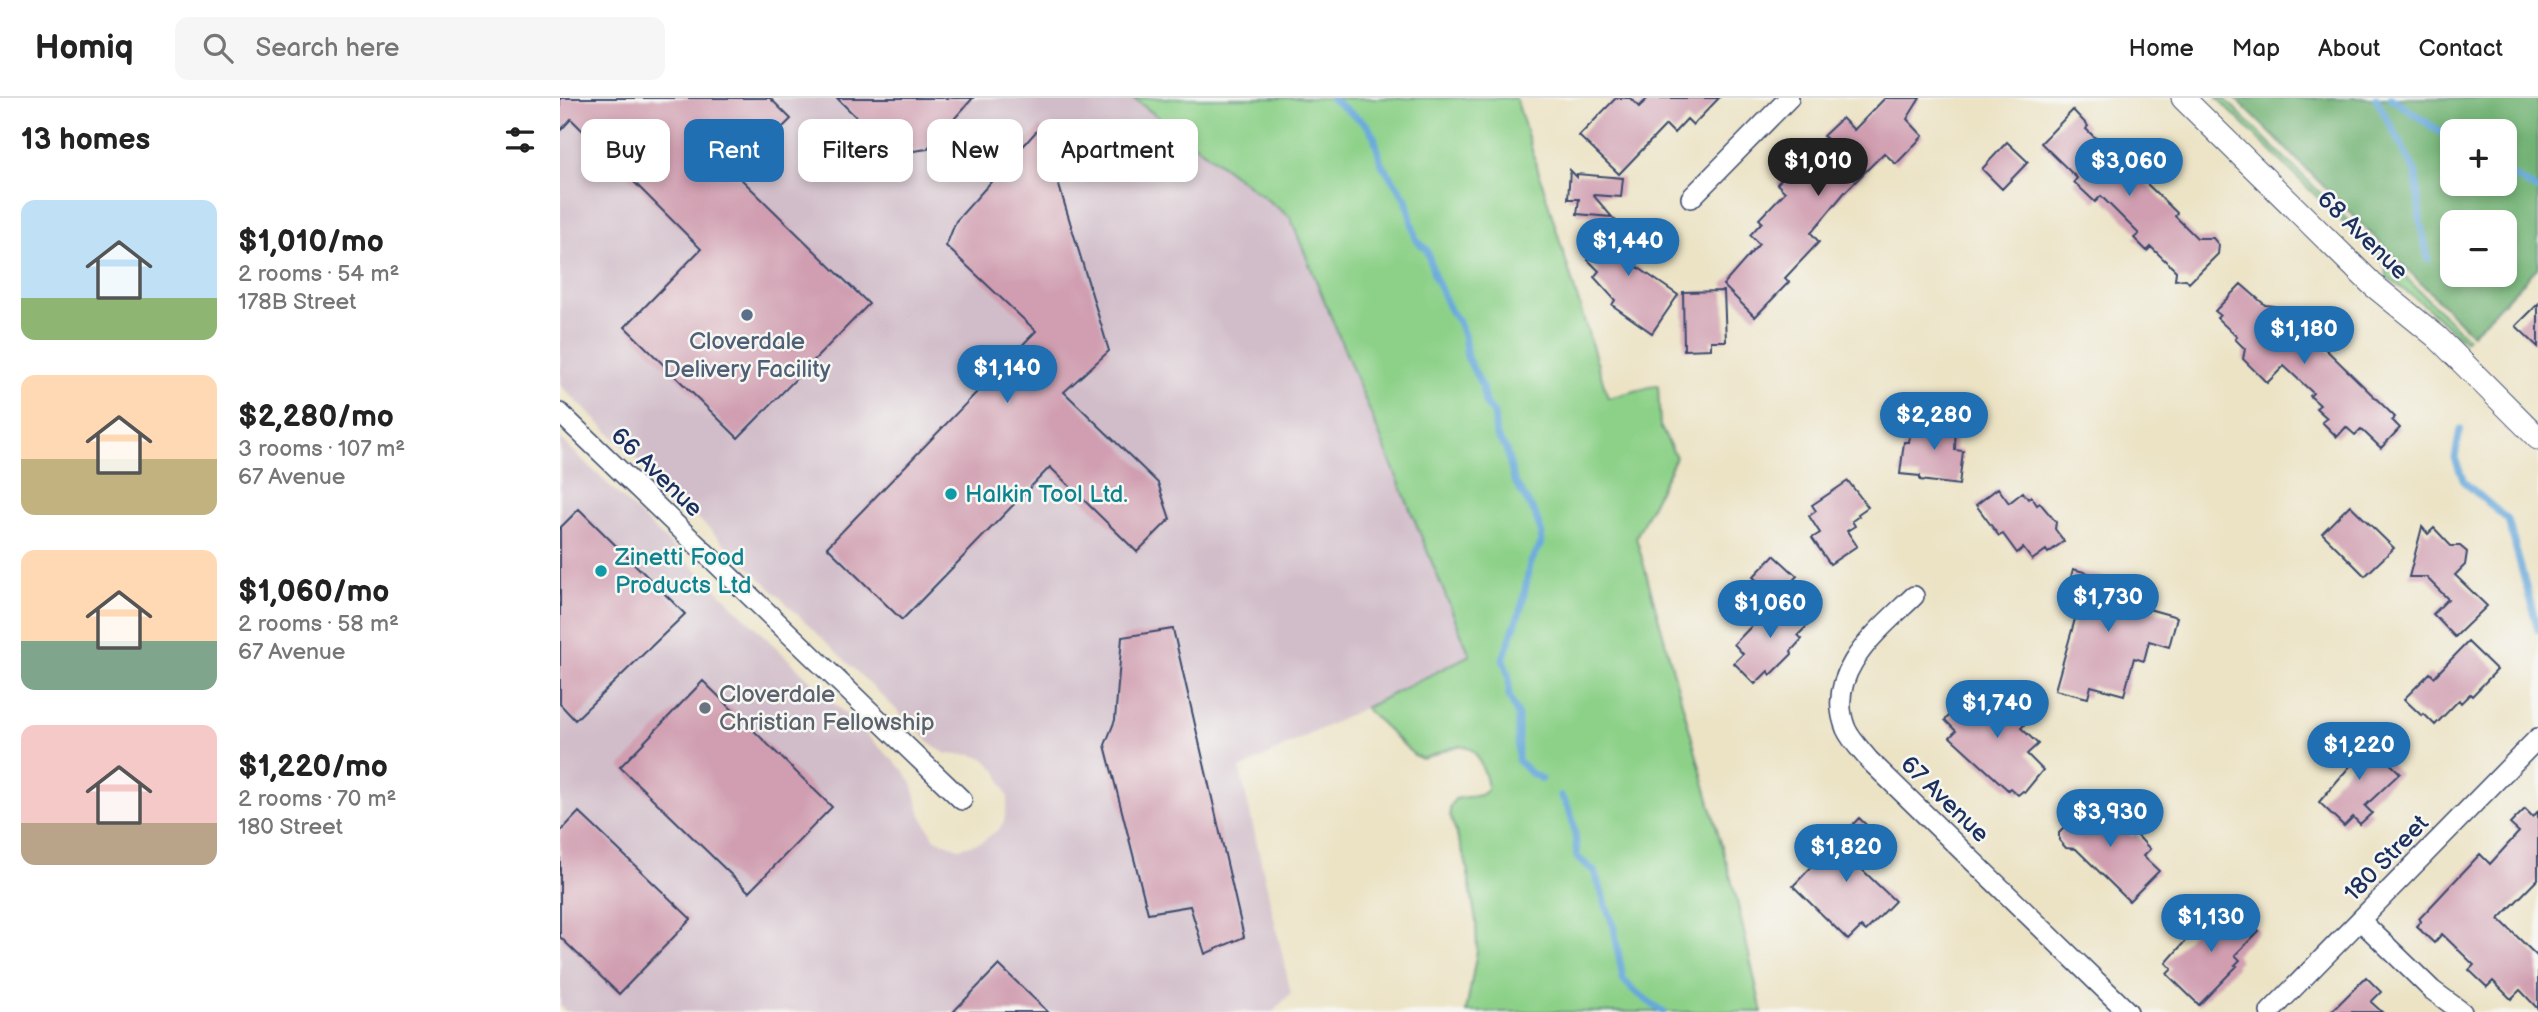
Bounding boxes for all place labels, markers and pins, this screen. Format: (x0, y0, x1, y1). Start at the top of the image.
pin: $1,010 (1761, 139, 1875, 198)
pin: $3,060 (2072, 139, 2186, 198)
pin: $1,440 (1571, 218, 1685, 278)
pin: $1,180 (2247, 306, 2361, 366)
marker: Cloverdale Delivery Facility (739, 307, 755, 323)
place label: Cloverdale Delivery Facility (663, 327, 831, 384)
pin: $1,140 (950, 345, 1064, 405)
pin: $2,280 (1877, 392, 1991, 452)
place label: Halkin Tool Ltd. (965, 480, 1128, 509)
marker: Halkin Tool Ltd. (943, 486, 959, 502)
place label: Zinetti Food Products Ltd (614, 543, 752, 600)
marker: Zinetti Food Products Ltd (593, 563, 609, 579)
pin: $1,730 (2051, 574, 2165, 634)
pin: $1,060 (1713, 580, 1827, 640)
place label: Cloverdale Christian Fellowship (719, 680, 935, 737)
pin: $1,740 (1940, 680, 2054, 740)
marker: Cloverdale Christian Fellowship (697, 700, 713, 716)
pin: $1,220 (2302, 722, 2416, 782)
pin: $3,930 (2053, 790, 2167, 849)
pin: $1,820 (1789, 824, 1903, 884)
pin: $1,130 (2154, 894, 2268, 954)

